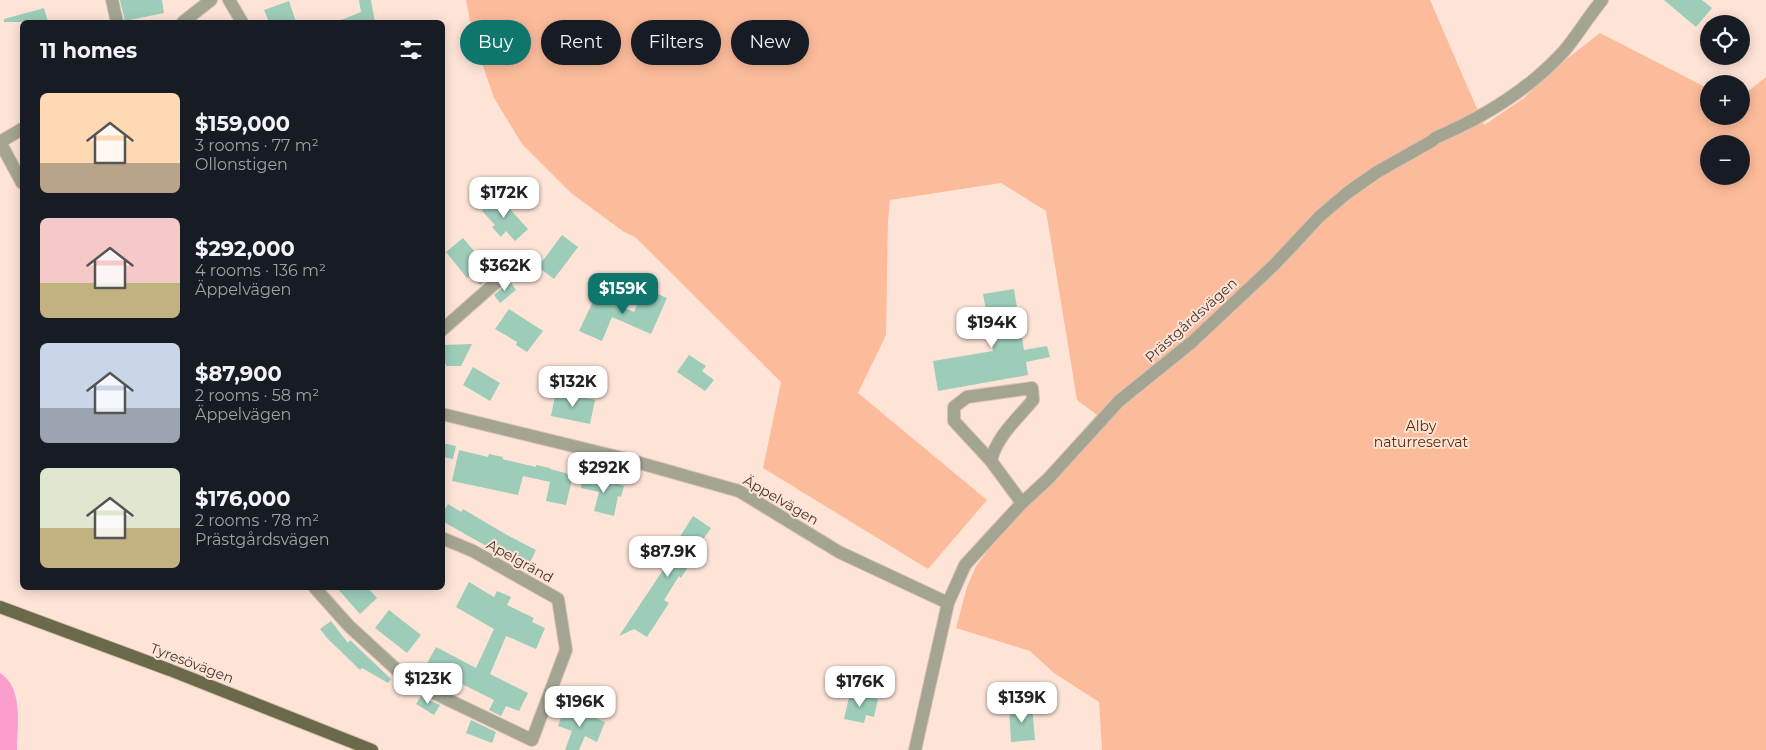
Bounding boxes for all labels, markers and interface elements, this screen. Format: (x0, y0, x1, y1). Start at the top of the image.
map controls (1700, 15, 1750, 185)
button: locate (1700, 15, 1750, 65)
chip: Buy (460, 20, 531, 65)
chip: Rent (541, 20, 621, 65)
chip: Filters (631, 20, 721, 65)
chip: New (731, 20, 809, 65)
icon: filters (397, 36, 425, 64)
text: 11 homes (40, 38, 137, 63)
button: + (1700, 75, 1750, 125)
text: $159,000 (195, 111, 290, 136)
icon: home (80, 113, 140, 173)
button: − (1700, 135, 1750, 185)
text: 3 rooms · 77 m² (195, 136, 319, 155)
text: Ollonstigen (195, 155, 288, 174)
pin: $172K (469, 176, 539, 219)
text: $172K (480, 183, 528, 202)
text: $292,000 (195, 236, 295, 261)
icon: home (80, 238, 140, 298)
pin: $362K (470, 250, 540, 292)
text: $362K (479, 256, 531, 275)
text: 4 rooms · 136 m² (195, 261, 326, 280)
pin: $159K (588, 272, 658, 315)
street label: Prästgårdsvägen (1141, 274, 1241, 366)
text: $159K (599, 279, 647, 298)
text: Äppelvägen (195, 280, 291, 299)
pin: $194K (957, 306, 1027, 349)
text: $194K (967, 313, 1017, 332)
text: $87,900 (195, 361, 282, 386)
icon: home (80, 363, 140, 423)
pin: $132K (538, 366, 608, 408)
text: $132K (550, 372, 597, 391)
text: 2 rooms · 58 m² (195, 386, 319, 405)
text: Äppelvägen (195, 405, 291, 424)
park label: Alby naturreservat (1374, 417, 1469, 451)
pin: $292K (569, 452, 639, 494)
text: $292K (578, 458, 630, 477)
street label: Äppelvägen (740, 471, 822, 529)
text: $176,000 (195, 486, 291, 511)
icon: home (80, 488, 140, 548)
text: 2 rooms · 78 m² (195, 511, 319, 530)
text: Prästgårdsvägen (195, 530, 330, 549)
street label: Apelgränd (483, 535, 557, 587)
pin: $87.9K (627, 536, 709, 578)
text: $87.9K (640, 542, 696, 561)
street label: Tyresövägen (148, 639, 236, 687)
pin: $123K (393, 662, 463, 705)
pin: $176K (825, 666, 895, 708)
text: $123K (404, 669, 452, 688)
text: $176K (836, 672, 884, 691)
pin: $139K (987, 682, 1057, 724)
pin: $196K (545, 686, 615, 728)
text: $139K (998, 688, 1046, 707)
text: $196K (556, 692, 604, 711)

